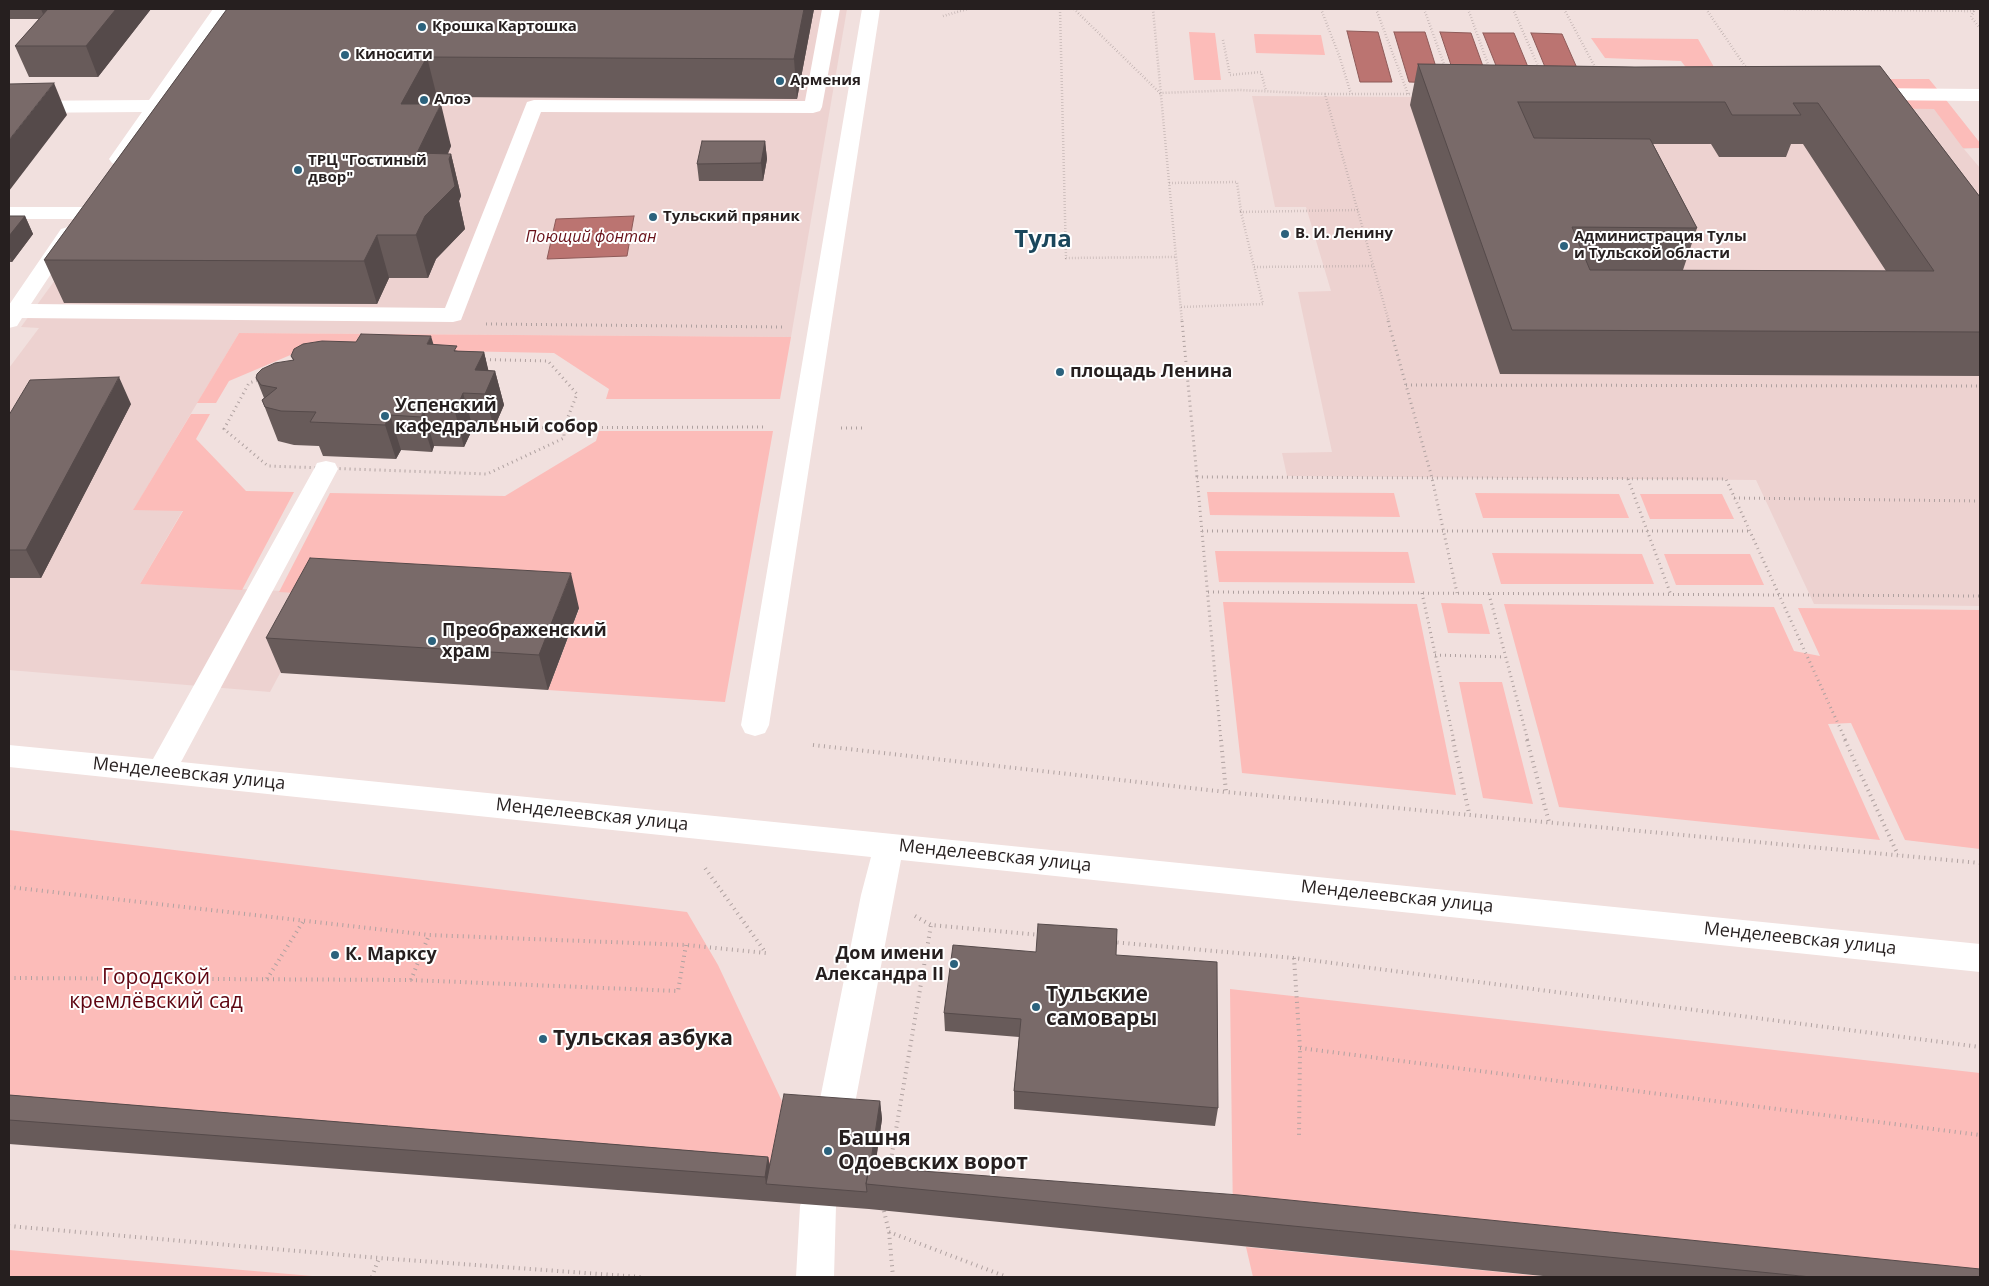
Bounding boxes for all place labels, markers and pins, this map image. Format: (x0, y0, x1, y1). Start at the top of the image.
place label: Крошка Картошка (432, 18, 577, 36)
marker: Крошка Картошка (416, 21, 428, 33)
place label: Киносити (355, 46, 433, 64)
marker: Киносити (339, 49, 351, 61)
place label: Армения (790, 72, 861, 90)
marker: Армения (774, 75, 786, 87)
place label: Алоэ (434, 91, 471, 109)
marker: Алоэ (418, 94, 430, 106)
place label: ТРЦ "Гостиный двор" (308, 152, 427, 187)
marker: ТРЦ "Гостиный двор" (292, 164, 304, 176)
place label: Тульский пряник (663, 208, 800, 226)
marker: Тульский пряник (647, 211, 659, 223)
place label: В. И. Ленину (1295, 225, 1393, 243)
marker: В. И. Ленину (1279, 228, 1291, 240)
place label: Администрация Тулы и Тульской области (1574, 228, 1747, 263)
marker: Администрация Тулы и Тульской области (1558, 240, 1570, 252)
place label: площадь Ленина (1070, 361, 1232, 383)
marker: площадь Ленина (1054, 366, 1066, 378)
place label: Успенский кафедральный собор (395, 395, 598, 438)
marker: Успенский кафедральный собор (379, 410, 391, 422)
place label: Преображенский храм (442, 620, 607, 662)
marker: Преображенский храм (426, 635, 438, 647)
place label: Дом имени Александра II (815, 943, 944, 986)
place label: К. Марксу (345, 944, 437, 966)
marker: К. Марксу (329, 949, 341, 961)
marker: Дом имени Александра II (948, 958, 960, 970)
place label: Тульские самовары (1046, 982, 1157, 1032)
marker: Тульские самовары (1030, 1001, 1042, 1013)
place label: Тульская азбука (553, 1026, 733, 1052)
marker: Тульская азбука (537, 1033, 549, 1045)
place label: Башня Одоевских ворот (838, 1126, 1028, 1176)
marker: Башня Одоевских ворот (822, 1145, 834, 1157)

